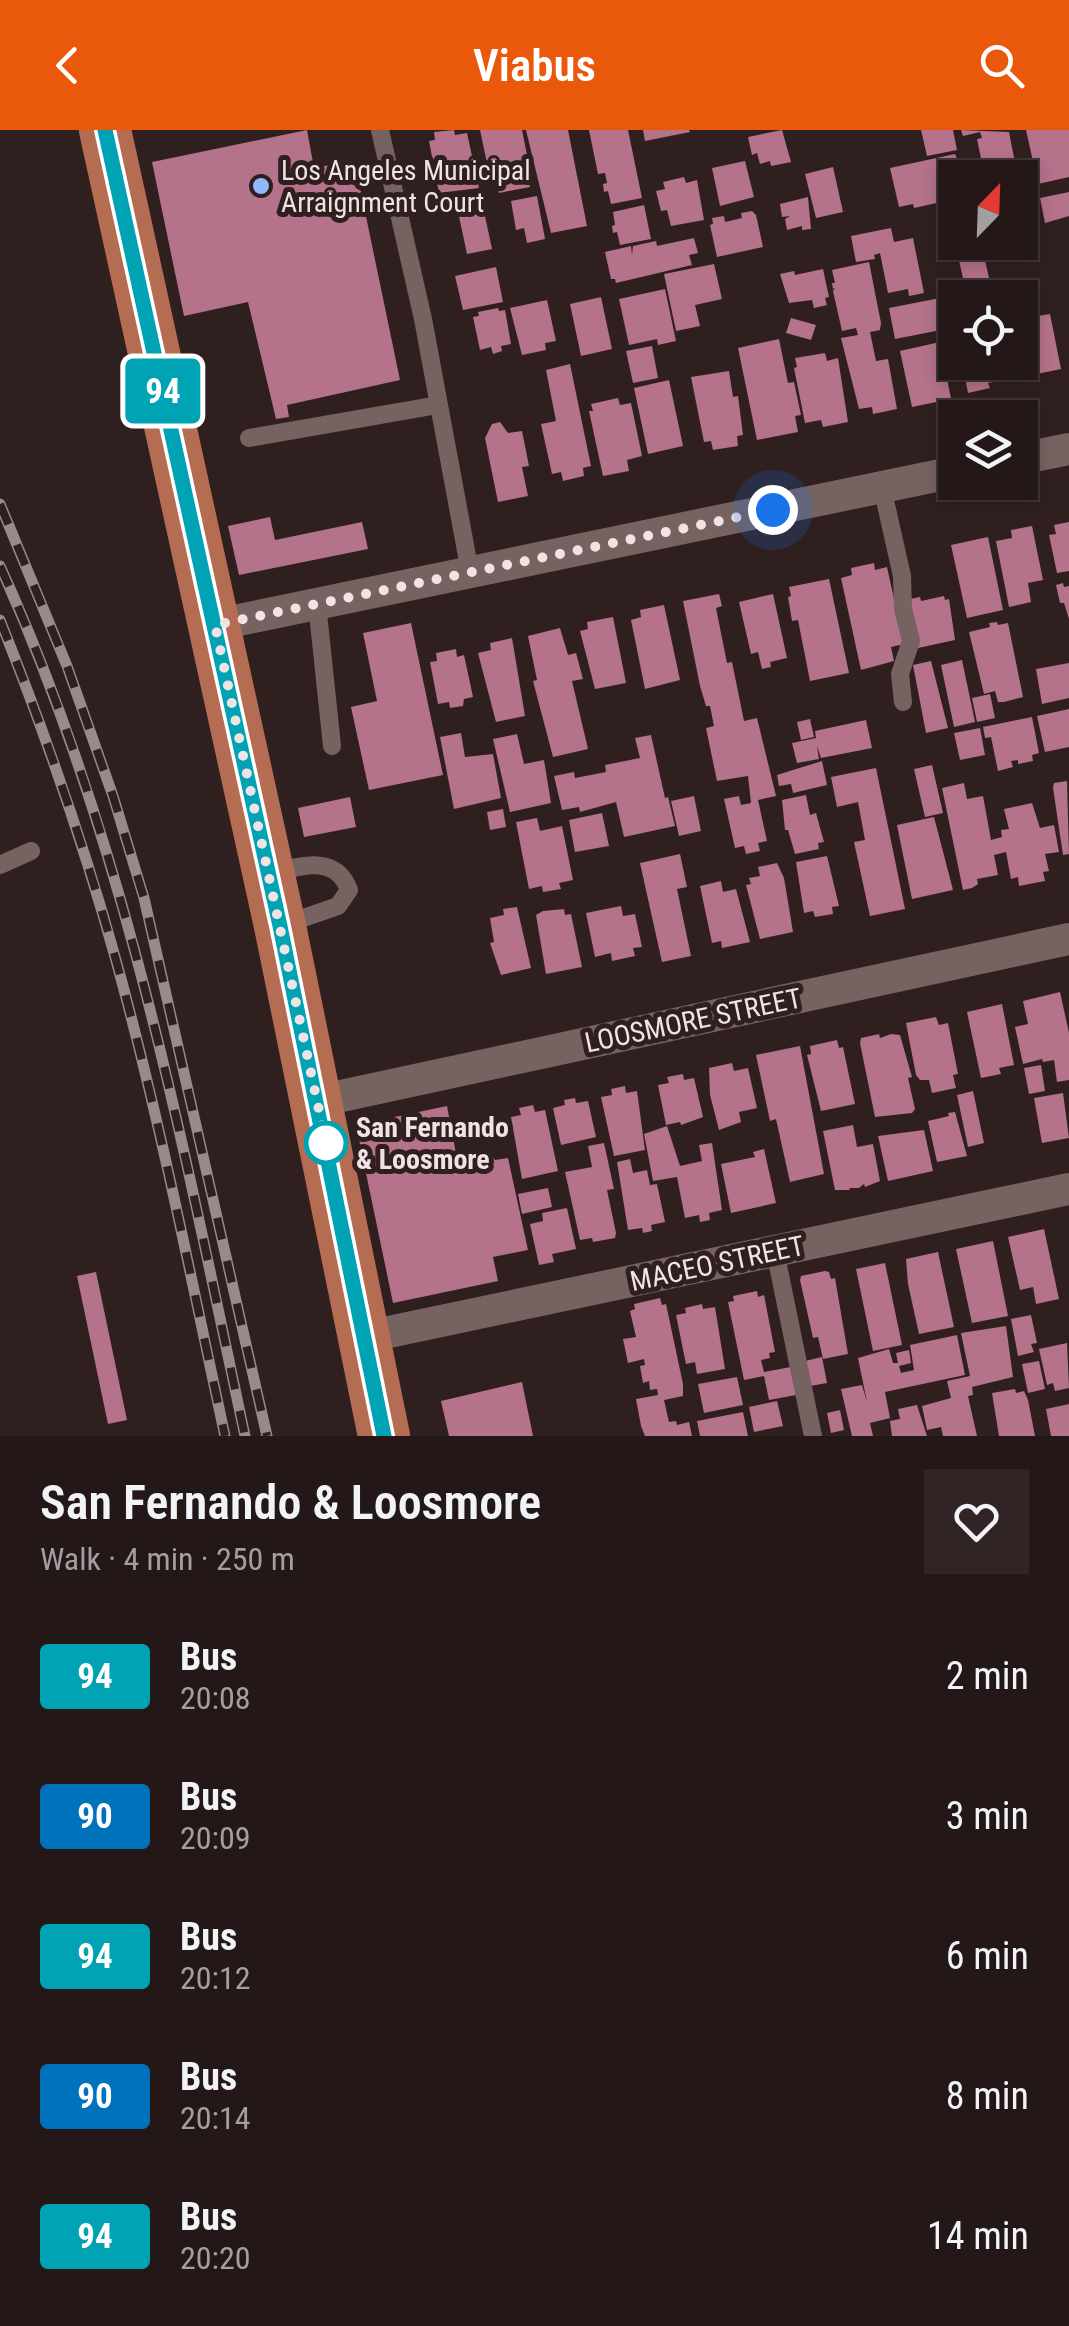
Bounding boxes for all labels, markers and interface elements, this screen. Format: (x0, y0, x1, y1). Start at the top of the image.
icon: back (40, 38, 95, 93)
icon: search (974, 38, 1029, 93)
text: Viabus (473, 39, 596, 92)
place label: Los Angeles Municipal Arraignment Court (281, 154, 531, 219)
north arrow (938, 160, 1038, 260)
map controls (938, 160, 1038, 500)
marker: Los Angeles Municipal Arraignment Court (250, 175, 272, 197)
button: locate (938, 280, 1038, 380)
line badge: 94 (118, 358, 208, 424)
text: 94 (145, 371, 181, 412)
button: layers (938, 400, 1038, 500)
your location (748, 485, 798, 535)
street label: LOOSMORE STREET (582, 981, 804, 1060)
place label: San Fernando & Loosmore (356, 1111, 509, 1176)
marker: San Fernando & Loosmore (305, 1122, 347, 1164)
street label: MACEO STREET (627, 1229, 807, 1298)
button: heart (924, 1469, 1029, 1574)
text: San Fernando & Loosmore (40, 1474, 541, 1531)
text: Walk · 4 min · 250 m (40, 1540, 295, 1578)
text: Bus (180, 1635, 237, 1679)
text: 2 min (946, 1654, 1029, 1698)
text: 94 (77, 1656, 113, 1697)
text: 20:08 (180, 1679, 251, 1717)
text: Bus (180, 1775, 237, 1819)
text: 3 min (946, 1794, 1029, 1838)
text: 90 (77, 1796, 113, 1837)
text: 20:09 (180, 1819, 251, 1857)
text: Bus (180, 1915, 237, 1959)
text: 6 min (946, 1934, 1029, 1978)
text: 94 (77, 1936, 113, 1977)
text: 20:12 (180, 1959, 251, 1997)
text: Bus (180, 2055, 237, 2099)
text: 8 min (946, 2074, 1029, 2118)
text: 90 (77, 2076, 113, 2117)
text: 20:14 (180, 2099, 251, 2137)
text: Bus (180, 2195, 237, 2239)
text: 14 min (927, 2214, 1029, 2258)
text: 94 (77, 2216, 113, 2257)
text: 20:20 (180, 2239, 251, 2277)

